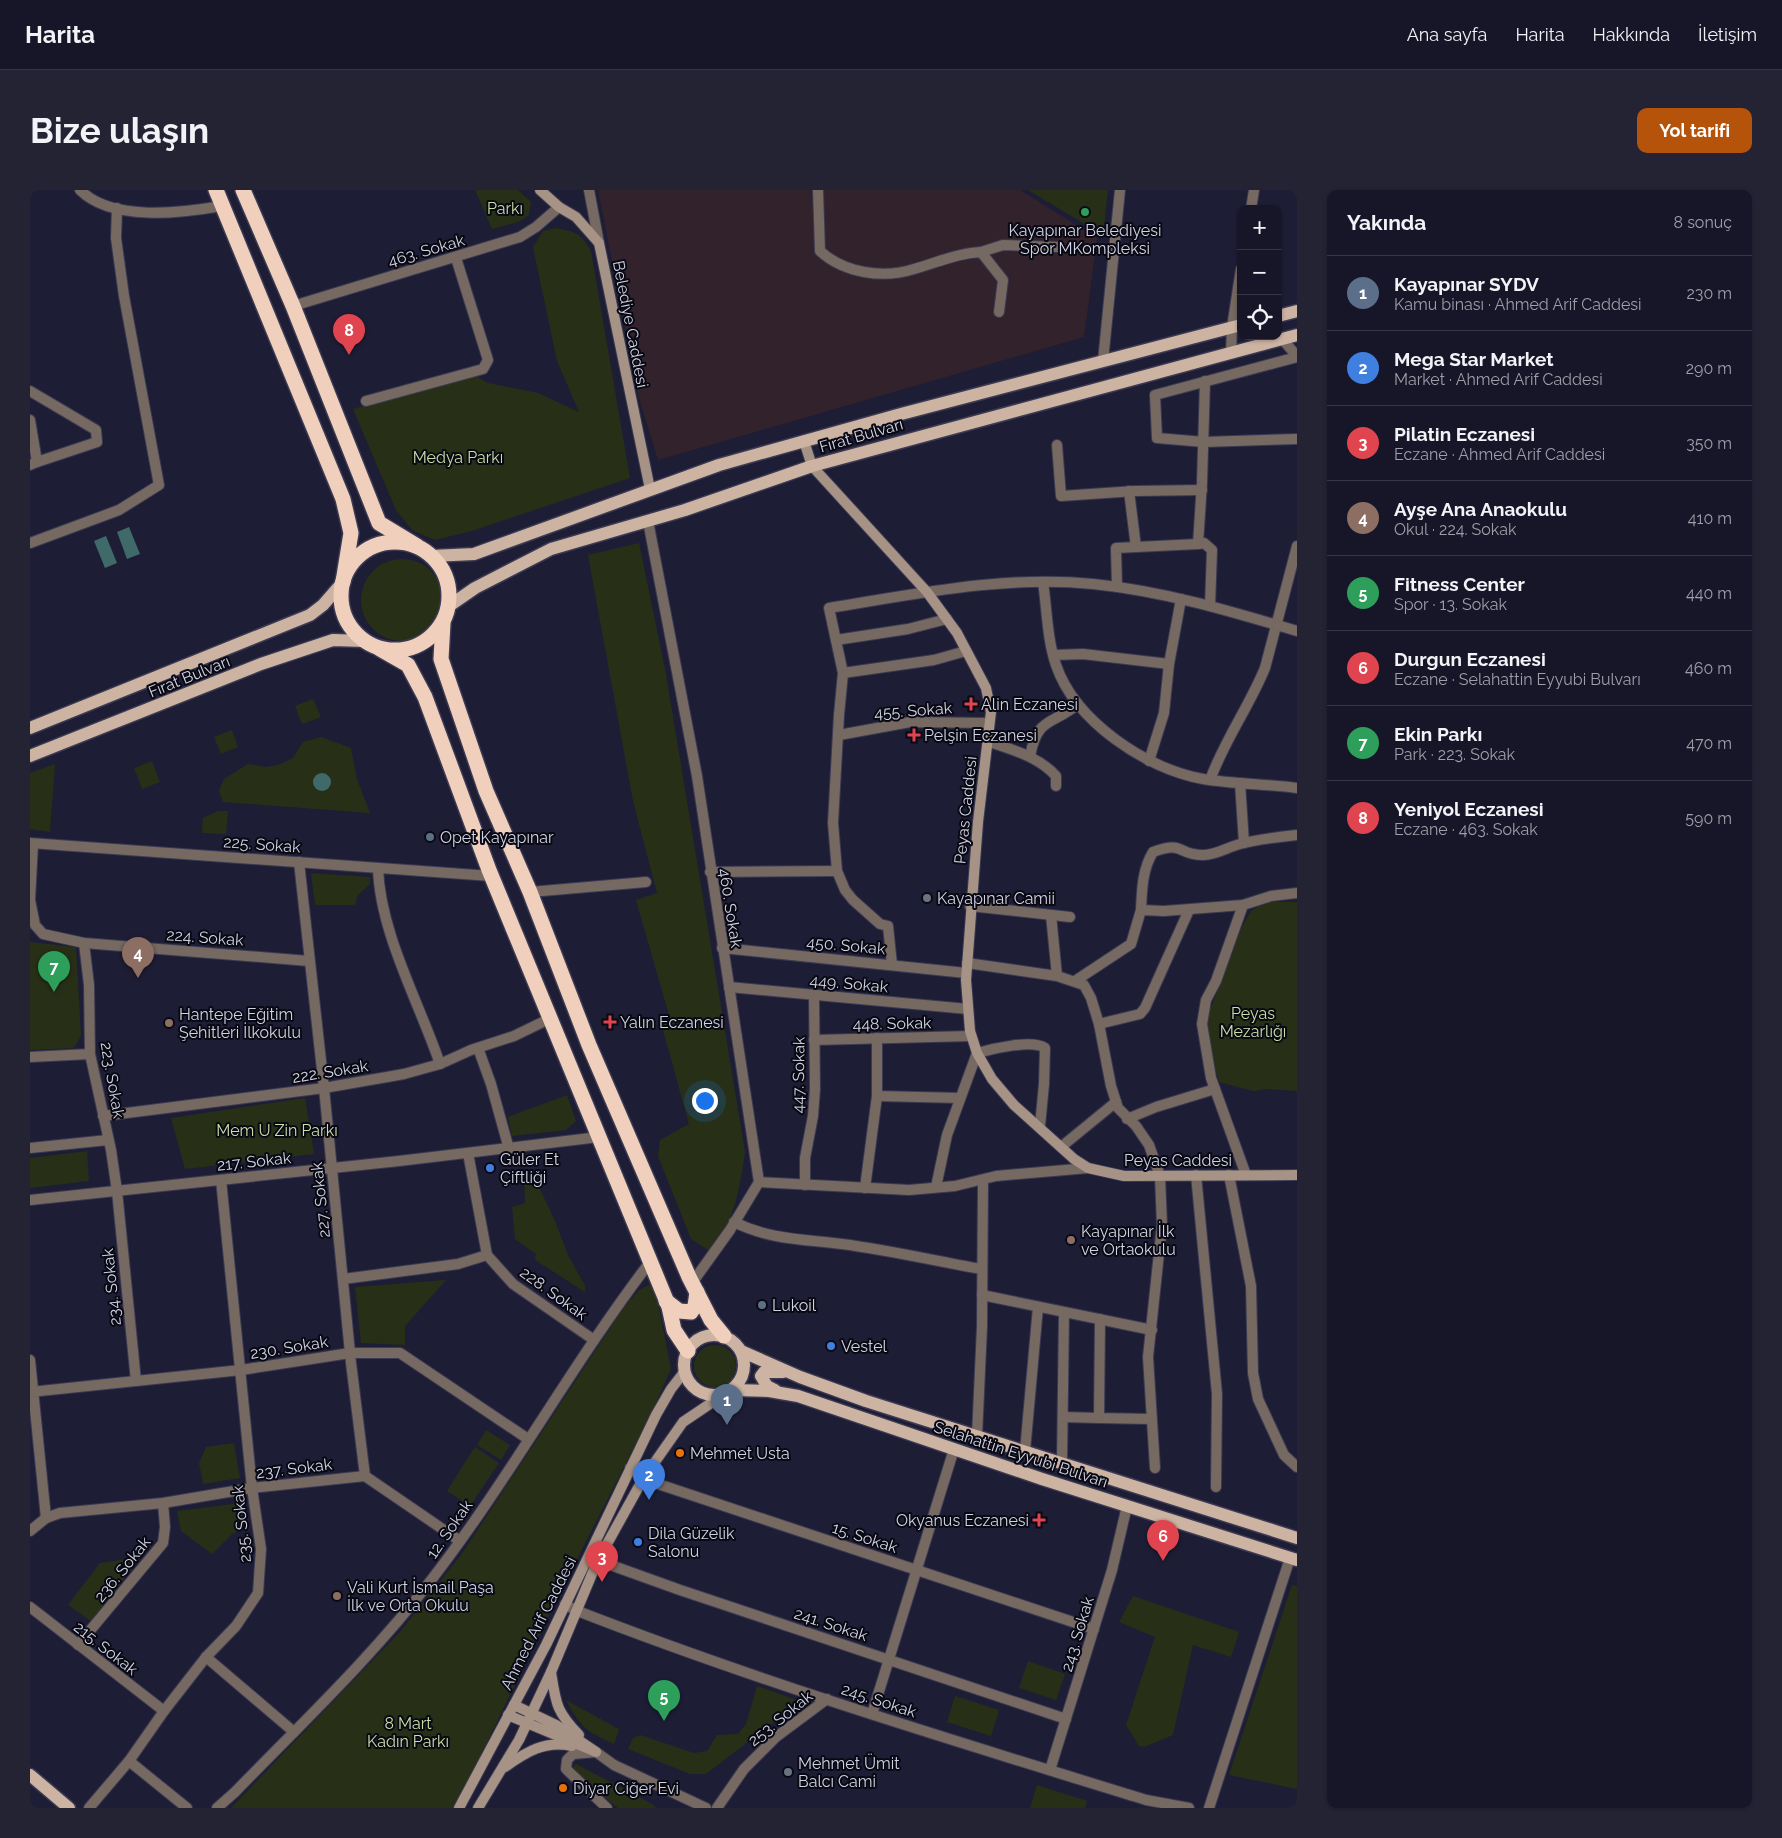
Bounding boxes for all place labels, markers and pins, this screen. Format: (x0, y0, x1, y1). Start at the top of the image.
marker: Kayapınar Belediyesi Spor MKompleksi (1079, 206, 1091, 218)
place label: Kayapınar Belediyesi Spor MKompleksi (1009, 221, 1161, 258)
pin: 8 (333, 314, 365, 355)
place label: Alin Eczanesi (981, 695, 1078, 714)
marker: Alin Eczanesi (965, 698, 977, 710)
place label: Pelşin Eczanesi (924, 726, 1037, 745)
marker: Pelşin Eczanesi (908, 729, 920, 741)
place label: Opet Kayapınar (440, 828, 554, 847)
marker: Opet Kayapınar (424, 831, 436, 843)
place label: Kayapınar Camii (937, 889, 1055, 908)
marker: Kayapınar Camii (921, 892, 933, 904)
pin: 4 (122, 937, 154, 978)
pin: 7 (38, 951, 70, 992)
place label: Hantepe Eğitim Şehitleri İlkokulu (179, 1005, 301, 1042)
place label: Yalın Eczanesi (620, 1013, 724, 1032)
marker: Yalın Eczanesi (604, 1016, 616, 1028)
marker: Hantepe Eğitim Şehitleri İlkokulu (163, 1017, 175, 1029)
place label: Güler Et Çiftliği (500, 1150, 560, 1187)
marker: Güler Et Çiftliği (484, 1162, 496, 1174)
place label: Kayapınar İlk ve Ortaokulu (1081, 1221, 1176, 1259)
marker: Kayapınar İlk ve Ortaokulu (1065, 1234, 1077, 1246)
place label: Lukoil (772, 1296, 817, 1315)
marker: Lukoil (756, 1299, 768, 1311)
place label: Vestel (841, 1337, 888, 1356)
marker: Vestel (825, 1340, 837, 1352)
pin: 1 (711, 1384, 743, 1425)
place label: Mehmet Usta (690, 1444, 790, 1463)
marker: Mehmet Usta (674, 1447, 686, 1459)
pin: 2 (633, 1459, 665, 1500)
place label: Okyanus Eczanesi (896, 1511, 1029, 1530)
marker: Okyanus Eczanesi (1033, 1514, 1045, 1526)
pin: 6 (1147, 1520, 1179, 1561)
place label: Dila Güzelik Salonu (648, 1524, 735, 1561)
marker: Dila Güzelik Salonu (632, 1536, 644, 1548)
pin: 3 (586, 1541, 618, 1582)
place label: Vali Kurt İsmail Paşa İlk ve Orta Okulu (347, 1577, 494, 1615)
marker: Vali Kurt İsmail Paşa İlk ve Orta Okulu (331, 1590, 343, 1602)
pin: 5 (648, 1680, 680, 1721)
place label: Mehmet Ümit Balcı Cami (798, 1753, 900, 1791)
marker: Mehmet Ümit Balcı Cami (782, 1766, 794, 1778)
place label: Diyar Ciğer Evi (573, 1779, 679, 1798)
marker: Diyar Ciğer Evi (557, 1782, 569, 1794)

